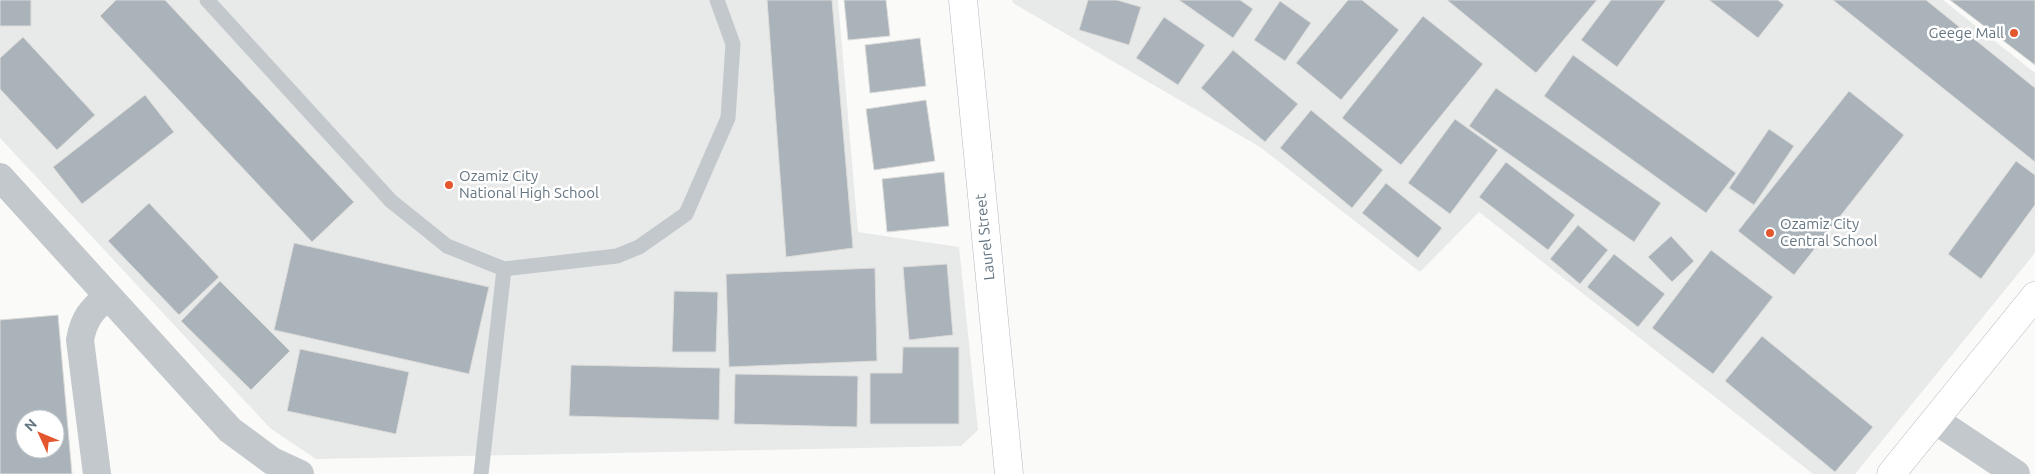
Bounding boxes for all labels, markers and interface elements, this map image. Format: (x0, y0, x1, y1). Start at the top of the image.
place label: Geege Mall (1929, 24, 2004, 41)
marker: Geege Mall (2008, 27, 2020, 39)
place label: Ozamiz City National High School (459, 167, 599, 201)
marker: Ozamiz City National High School (443, 179, 455, 191)
street label: Laurel Street (971, 193, 998, 281)
place label: Ozamiz City Central School (1780, 215, 1878, 249)
marker: Ozamiz City Central School (1764, 227, 1776, 239)
north arrow (15, 409, 65, 459)
text: N (21, 416, 40, 434)

